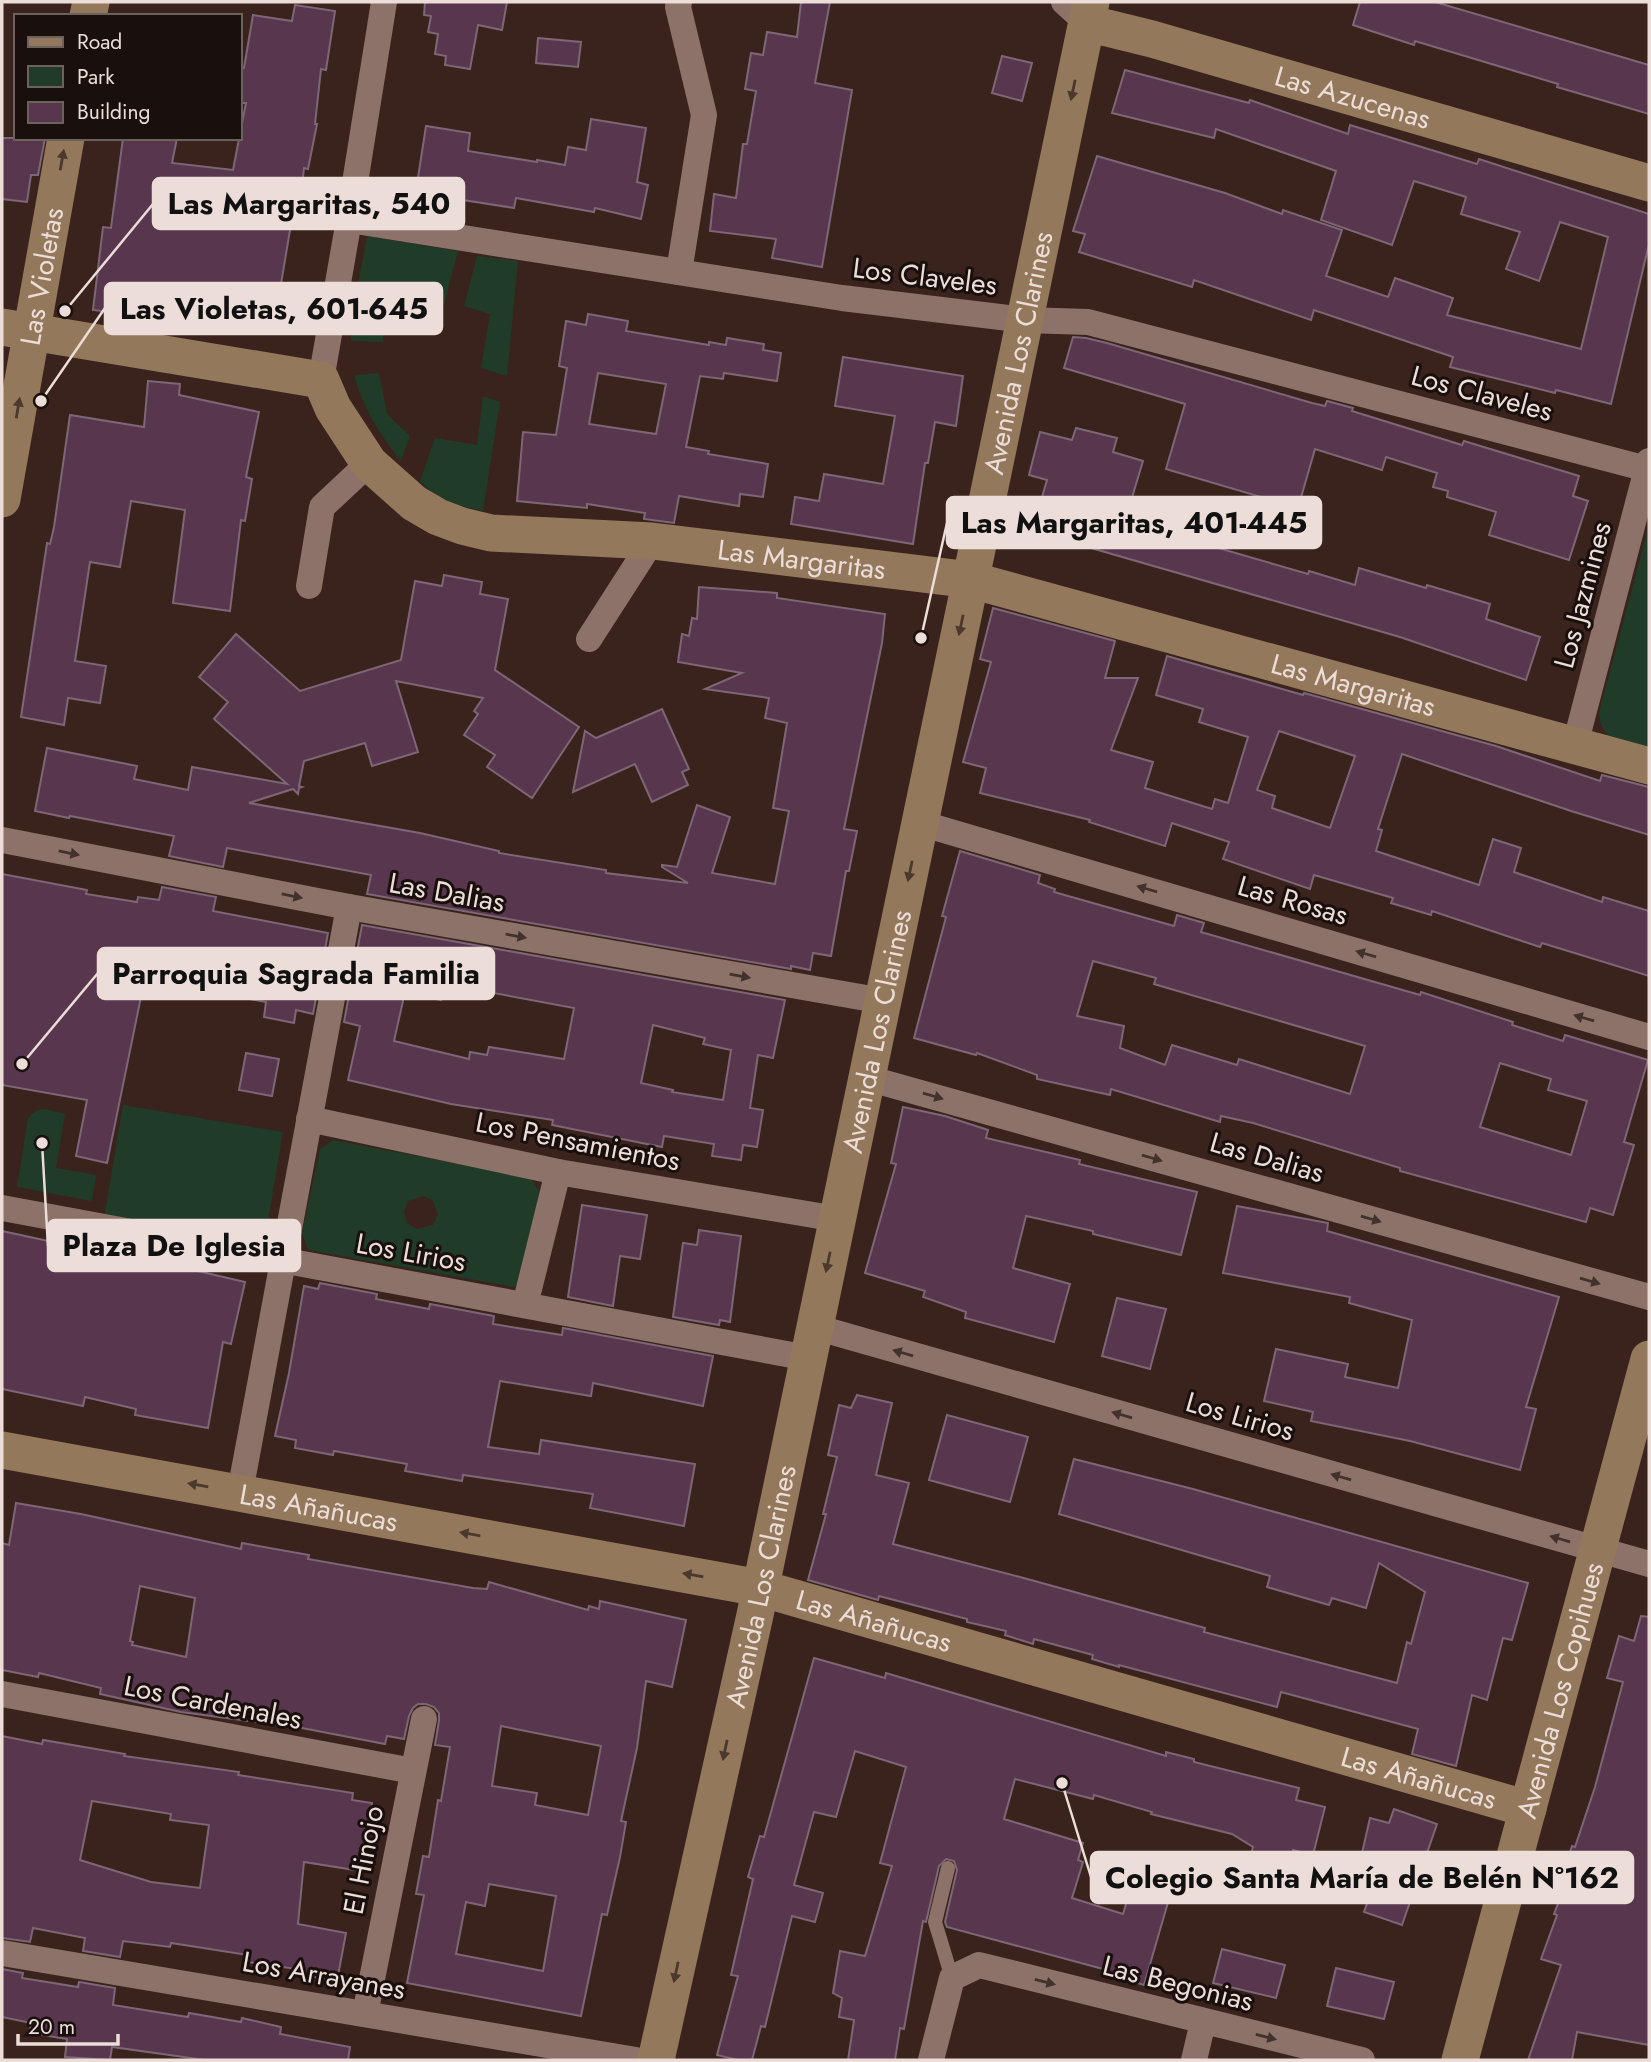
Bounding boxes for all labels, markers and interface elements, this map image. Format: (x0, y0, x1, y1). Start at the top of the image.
legend (14, 14, 242, 140)
text: Road (77, 27, 122, 57)
street label: Las Azucenas (1270, 56, 1435, 140)
text: Park (77, 62, 115, 92)
one-way arrow (1067, 79, 1078, 101)
text: Building (77, 97, 150, 127)
one-way arrow (57, 149, 68, 171)
callout: Las Margaritas, 540 (153, 178, 464, 229)
text: Las Margaritas, 540 (168, 182, 450, 225)
street label: Las Violetas (10, 204, 74, 349)
street label: Avenida Los Clarines (973, 228, 1064, 478)
street label: Los Claveles (850, 247, 999, 306)
callout: Las Violetas, 601-645 (105, 283, 442, 334)
text: Las Violetas, 601-645 (120, 287, 428, 330)
street label: Los Claveles (1407, 355, 1557, 432)
one-way arrow (13, 397, 24, 419)
callout: Las Margaritas, 401-445 (947, 497, 1321, 548)
text: Las Margaritas, 401-445 (961, 501, 1307, 544)
street label: Los Jazmines (1543, 517, 1622, 673)
street label: Las Margaritas (715, 529, 888, 590)
one-way arrow (956, 614, 967, 636)
street label: Las Margaritas (1266, 643, 1440, 727)
one-way arrow (58, 848, 80, 859)
one-way arrow (904, 860, 915, 882)
street label: Las Dalias (386, 862, 508, 923)
street label: Las Rosas (1233, 865, 1353, 936)
one-way arrow (1137, 884, 1158, 894)
one-way arrow (281, 891, 303, 902)
street label: Avenida Los Clarines (832, 906, 922, 1157)
one-way arrow (505, 931, 527, 942)
callout: Parroquia Sagrada Familia (98, 948, 494, 999)
one-way arrow (1355, 948, 1376, 958)
text: Parroquia Sagrada Familia (112, 952, 480, 995)
one-way arrow (729, 971, 751, 982)
one-way arrow (1573, 1013, 1594, 1023)
one-way arrow (922, 1091, 944, 1102)
street label: Los Pensamientos (472, 1102, 684, 1181)
street label: Las Dalias (1205, 1122, 1329, 1193)
one-way arrow (1141, 1153, 1162, 1163)
one-way arrow (1360, 1214, 1382, 1225)
callout: Plaza De Iglesia (48, 1220, 300, 1271)
street label: Los Lirios (353, 1223, 469, 1282)
text: Plaza De Iglesia (62, 1224, 286, 1267)
one-way arrow (823, 1251, 834, 1273)
one-way arrow (1579, 1276, 1600, 1286)
one-way arrow (892, 1347, 913, 1357)
street label: Los Lirios (1181, 1381, 1299, 1451)
one-way arrow (1111, 1409, 1133, 1420)
street label: Avenida Los Clarines (715, 1461, 807, 1712)
one-way arrow (1330, 1471, 1352, 1482)
street label: Las Añañucas (236, 1474, 401, 1543)
one-way arrow (187, 1479, 209, 1490)
one-way arrow (459, 1528, 481, 1539)
one-way arrow (1549, 1534, 1570, 1544)
street label: Avenida Los Copihues (1506, 1558, 1614, 1823)
one-way arrow (682, 1570, 704, 1581)
street label: Las Añañucas (791, 1579, 956, 1663)
street label: Los Cardenales (120, 1665, 305, 1740)
street label: Las Añañucas (1336, 1736, 1501, 1820)
one-way arrow (719, 1739, 730, 1761)
street label: El Hinojo (333, 1802, 394, 1918)
callout: Colegio Santa María de Belén N°162 (1091, 1852, 1633, 1903)
text: Colegio Santa María de Belén N°162 (1105, 1856, 1619, 1899)
street label: Los Arrayanes (239, 1941, 409, 2010)
street label: Las Begonias (1098, 1945, 1257, 2022)
one-way arrow (670, 1961, 681, 1983)
one-way arrow (1034, 1977, 1056, 1988)
scale bar (18, 2002, 117, 2046)
text: 20 m (28, 2012, 75, 2042)
one-way arrow (1255, 2032, 1277, 2043)

